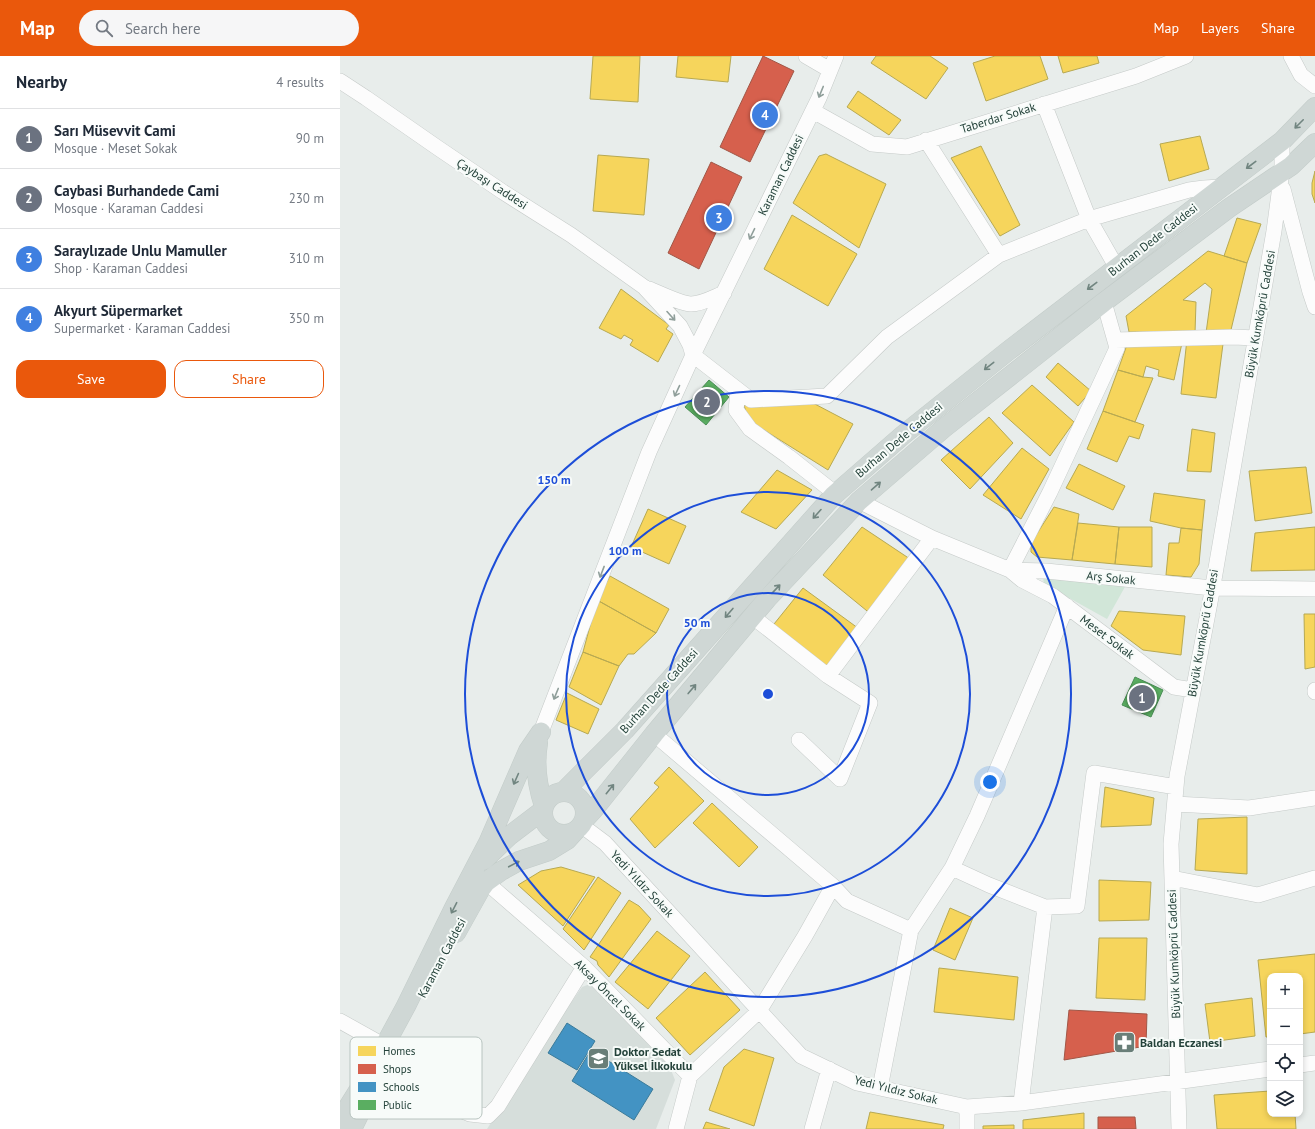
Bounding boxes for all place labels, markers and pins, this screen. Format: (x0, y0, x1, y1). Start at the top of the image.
pin: 4 (752, 100, 778, 130)
pin: 3 (706, 203, 732, 233)
pin: 2 (694, 387, 720, 417)
pin: 1 (1129, 683, 1155, 713)
centre of rings (761, 687, 775, 701)
pharmacy icon: Baldan Eczanesi (1112, 1030, 1138, 1056)
place label: Baldan Eczanesi (1140, 1035, 1222, 1050)
place label: Doktor Sedat Yüksel İlkokulu (613, 1044, 692, 1073)
school or university icon: Doktor Sedat Yüksel İlkokulu (585, 1046, 611, 1072)

